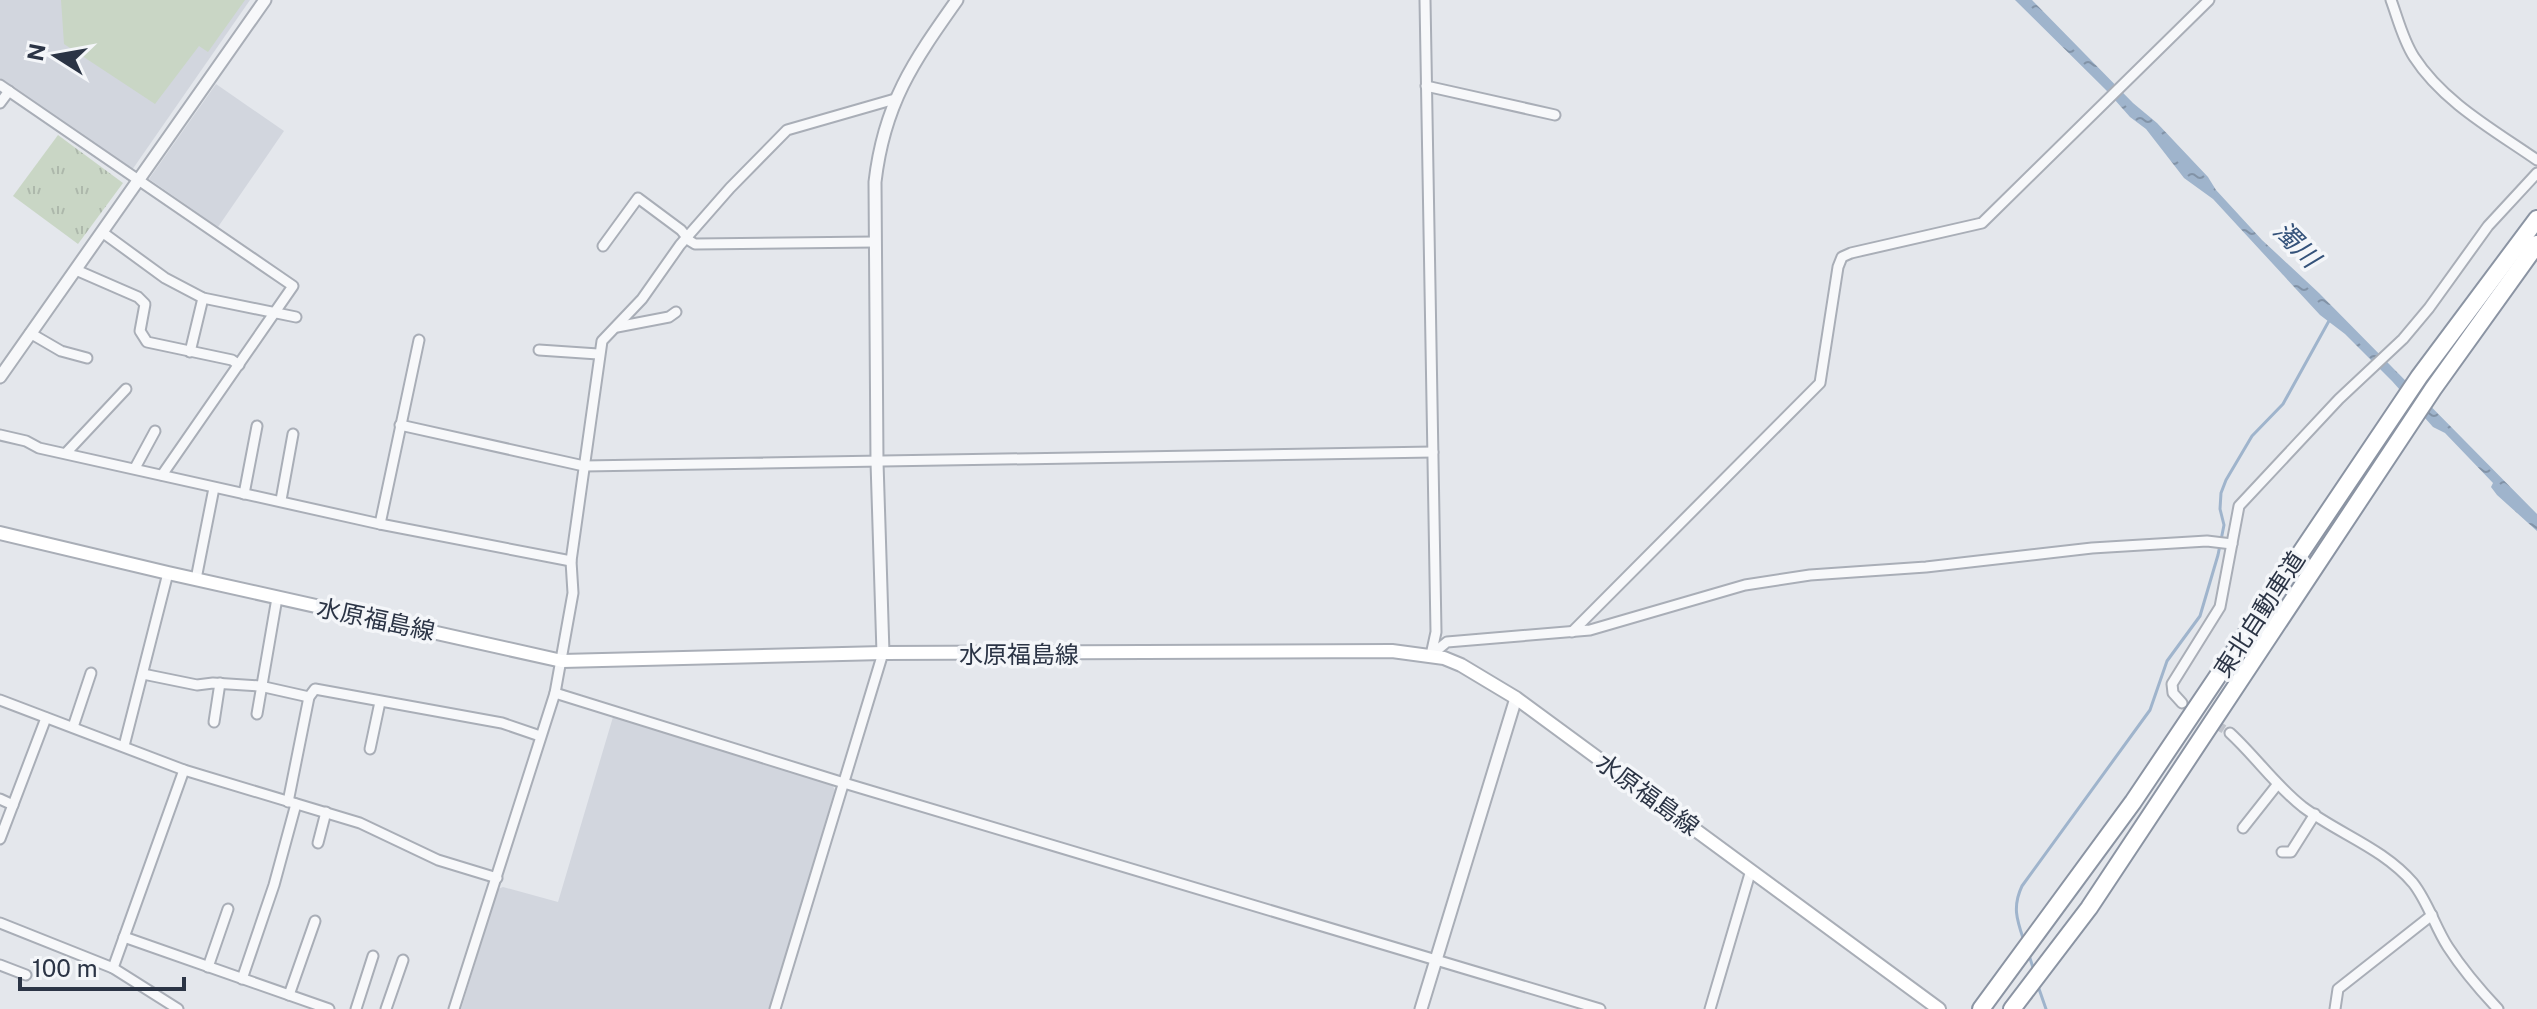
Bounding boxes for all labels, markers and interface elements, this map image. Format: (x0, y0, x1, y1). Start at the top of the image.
north arrow (16, 16, 96, 96)
text: N (22, 41, 51, 63)
water label: 濁川 (2268, 215, 2328, 275)
street label: 東北自動車道 (2208, 546, 2310, 682)
street label: 水原福島線 (314, 593, 438, 645)
street label: 水原福島線 (959, 640, 1079, 668)
street label: 水原福島線 (1591, 747, 1705, 841)
scale bar (20, 941, 184, 991)
text: 100 m (32, 954, 98, 982)

